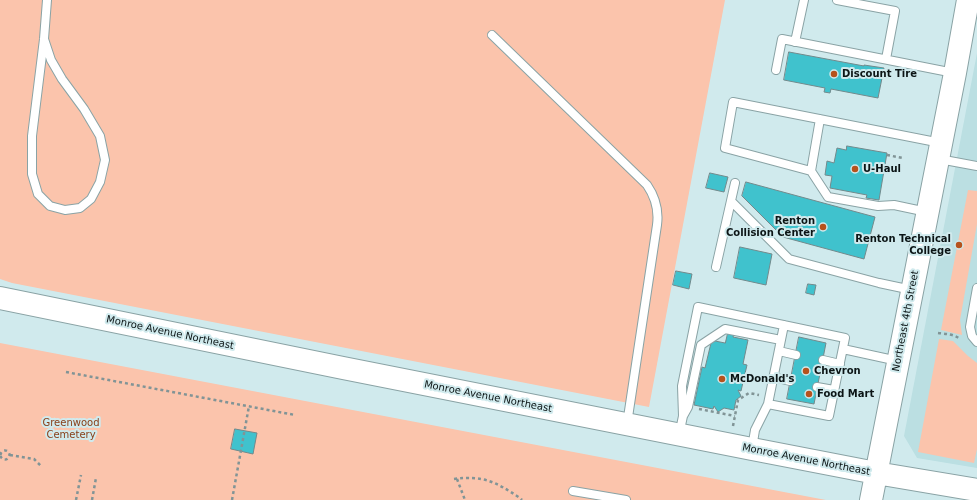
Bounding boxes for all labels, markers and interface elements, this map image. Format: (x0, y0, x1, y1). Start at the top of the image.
place label: Discount Tire (842, 68, 917, 80)
marker: Discount Tire (829, 69, 839, 79)
place label: U-Haul (863, 163, 901, 175)
marker: U-Haul (850, 164, 860, 174)
place label: Renton Collision Center (726, 215, 815, 238)
marker: Renton Collision Center (818, 222, 828, 232)
place label: Renton Technical College (855, 233, 951, 256)
marker: Renton Technical College (954, 240, 964, 250)
street label: Northeast 4th Street (890, 269, 922, 373)
street label: Monroe Avenue Northeast (105, 314, 235, 352)
place label: Chevron (814, 365, 861, 377)
marker: Chevron (801, 366, 811, 376)
place label: McDonald's (730, 373, 795, 385)
marker: McDonald's (717, 374, 727, 384)
street label: Monroe Avenue Northeast (423, 379, 553, 415)
place label: Food Mart (817, 388, 874, 400)
marker: Food Mart (804, 389, 814, 399)
park label: Greenwood Cemetery (42, 417, 100, 440)
street label: Monroe Avenue Northeast (741, 442, 871, 478)

